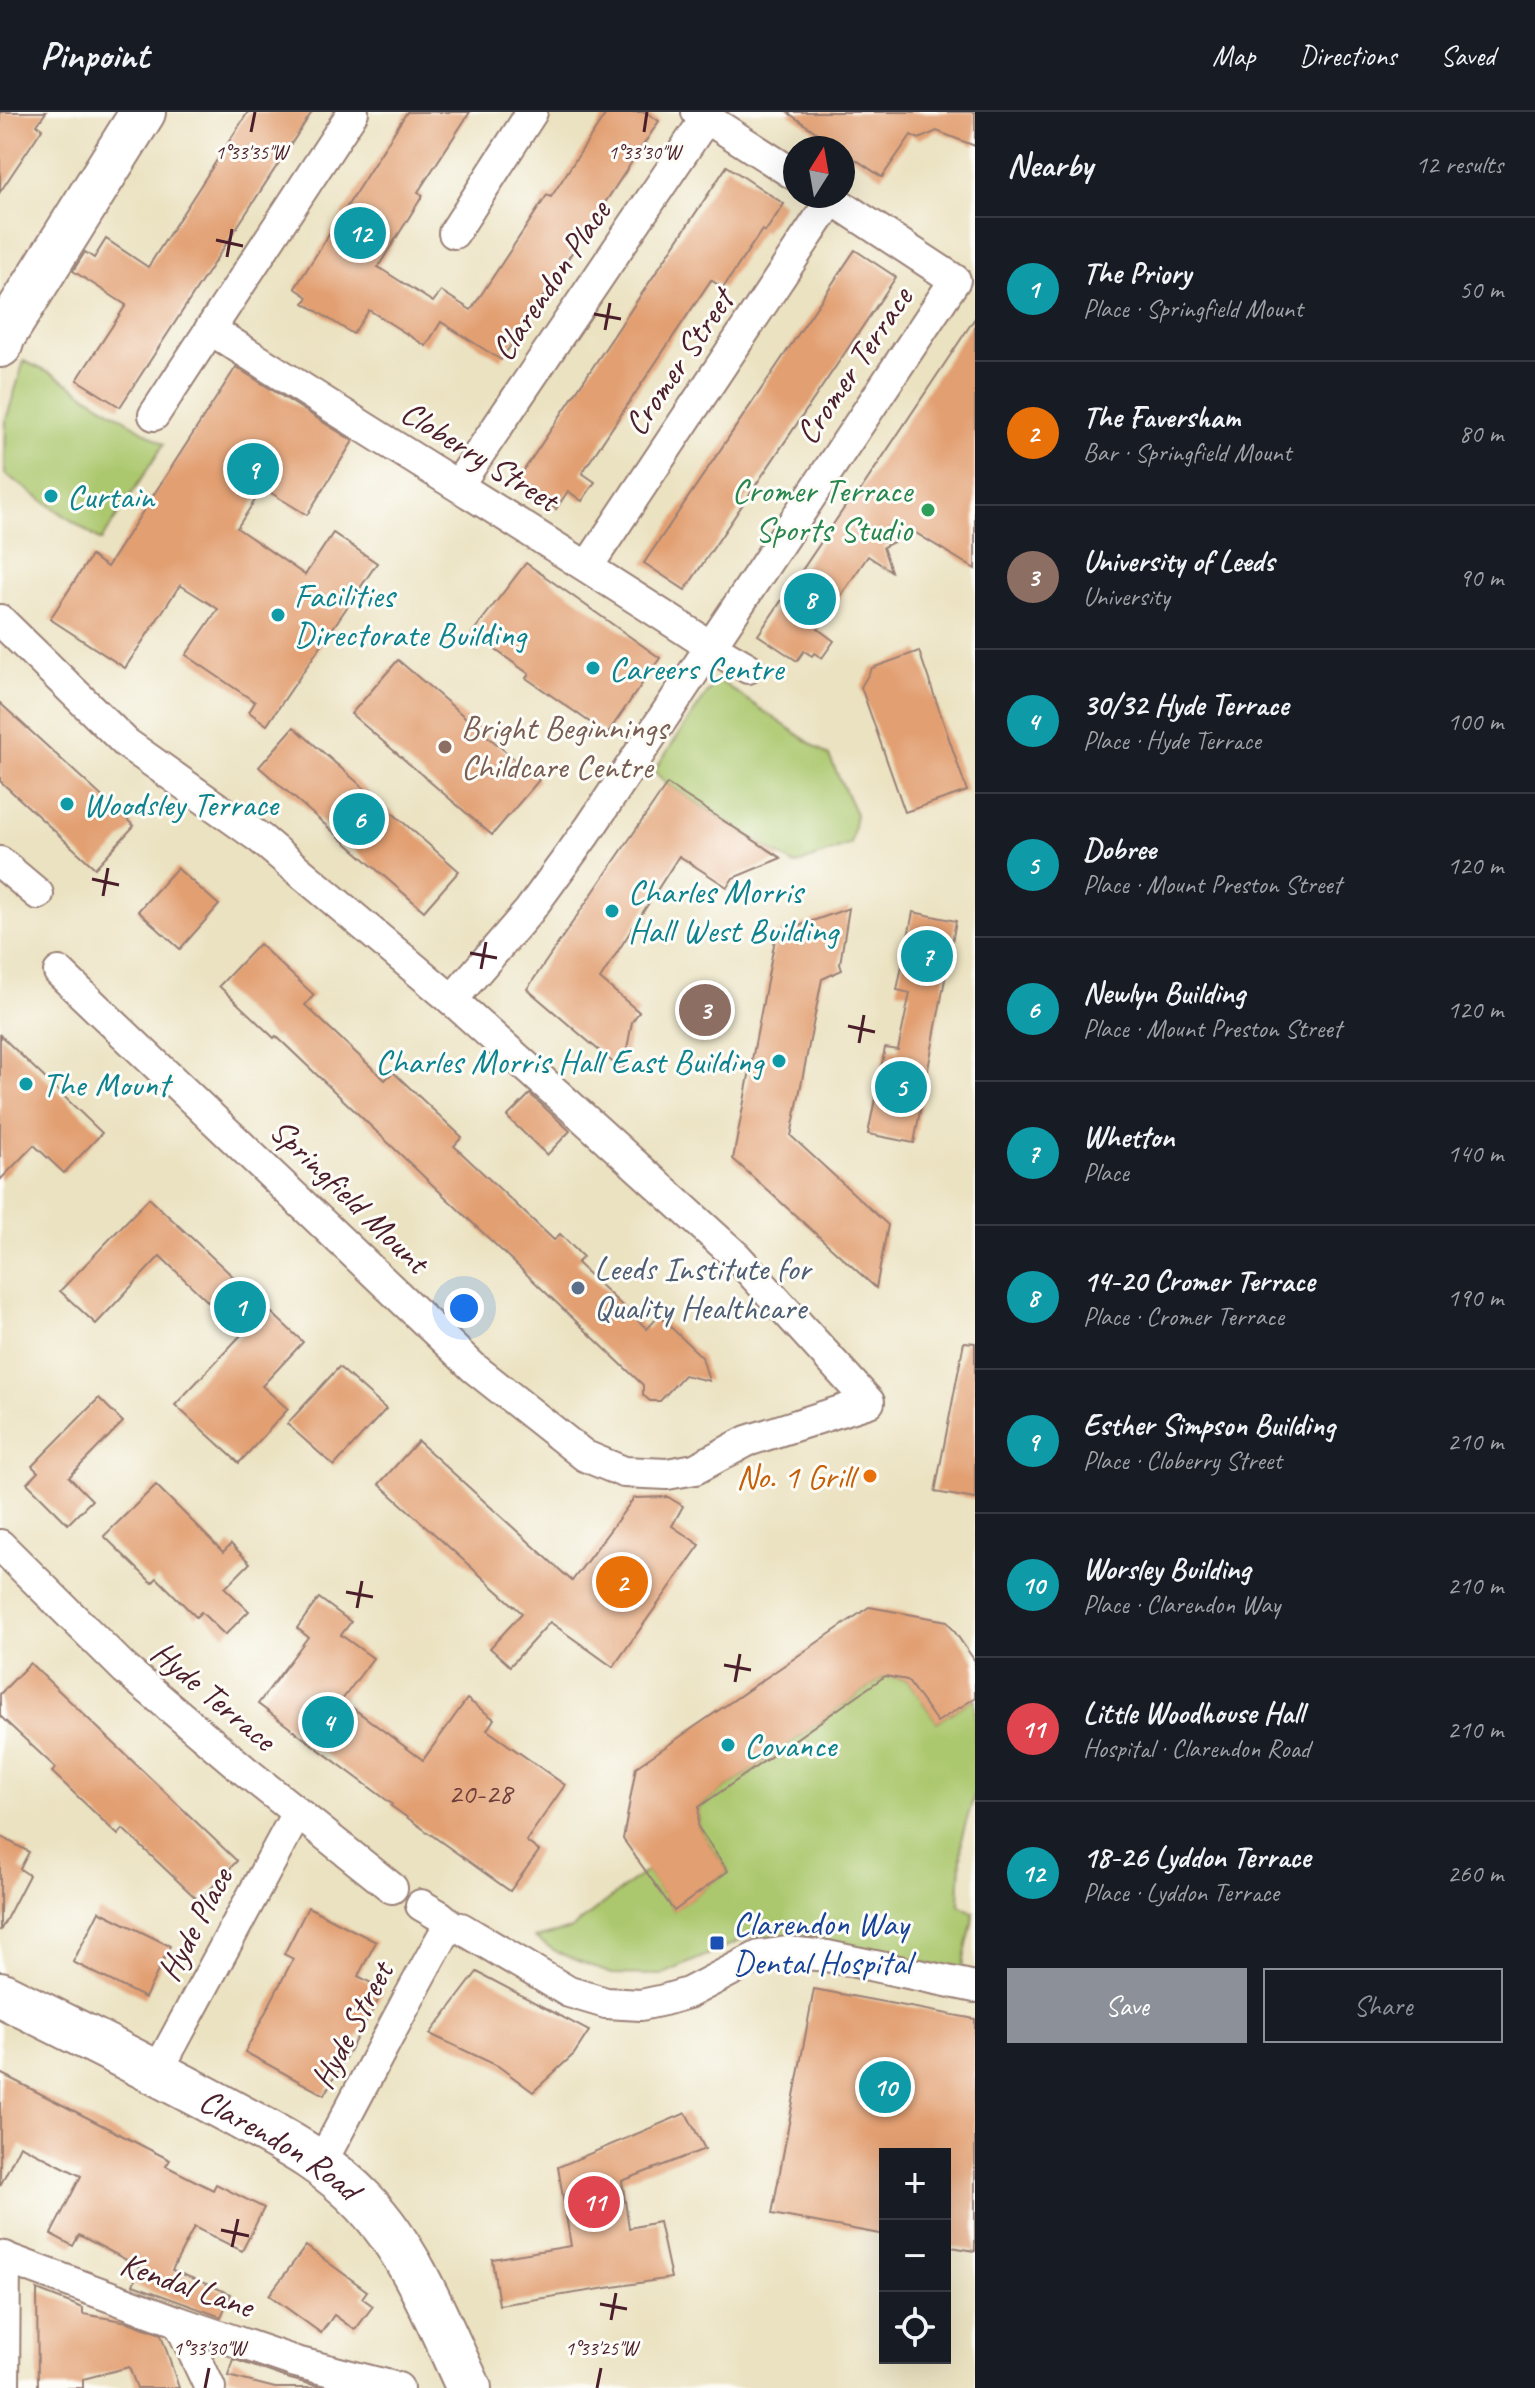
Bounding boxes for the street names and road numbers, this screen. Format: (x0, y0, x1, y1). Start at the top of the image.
street label: Clarendon Place (481, 190, 621, 368)
street label: Cromer Street (614, 277, 745, 443)
street label: Cromer Terrace (785, 277, 923, 452)
street label: Cloberry Street (393, 390, 570, 523)
street label: Springfield Mount (261, 1109, 441, 1285)
street label: Hyde Terrace (143, 1631, 287, 1762)
street label: Hyde Place (147, 1858, 243, 1988)
street label: Hyde Street (300, 1951, 404, 2096)
street label: Clarendon Road (192, 2078, 373, 2213)
street label: Kendal Lane (115, 2242, 262, 2328)

